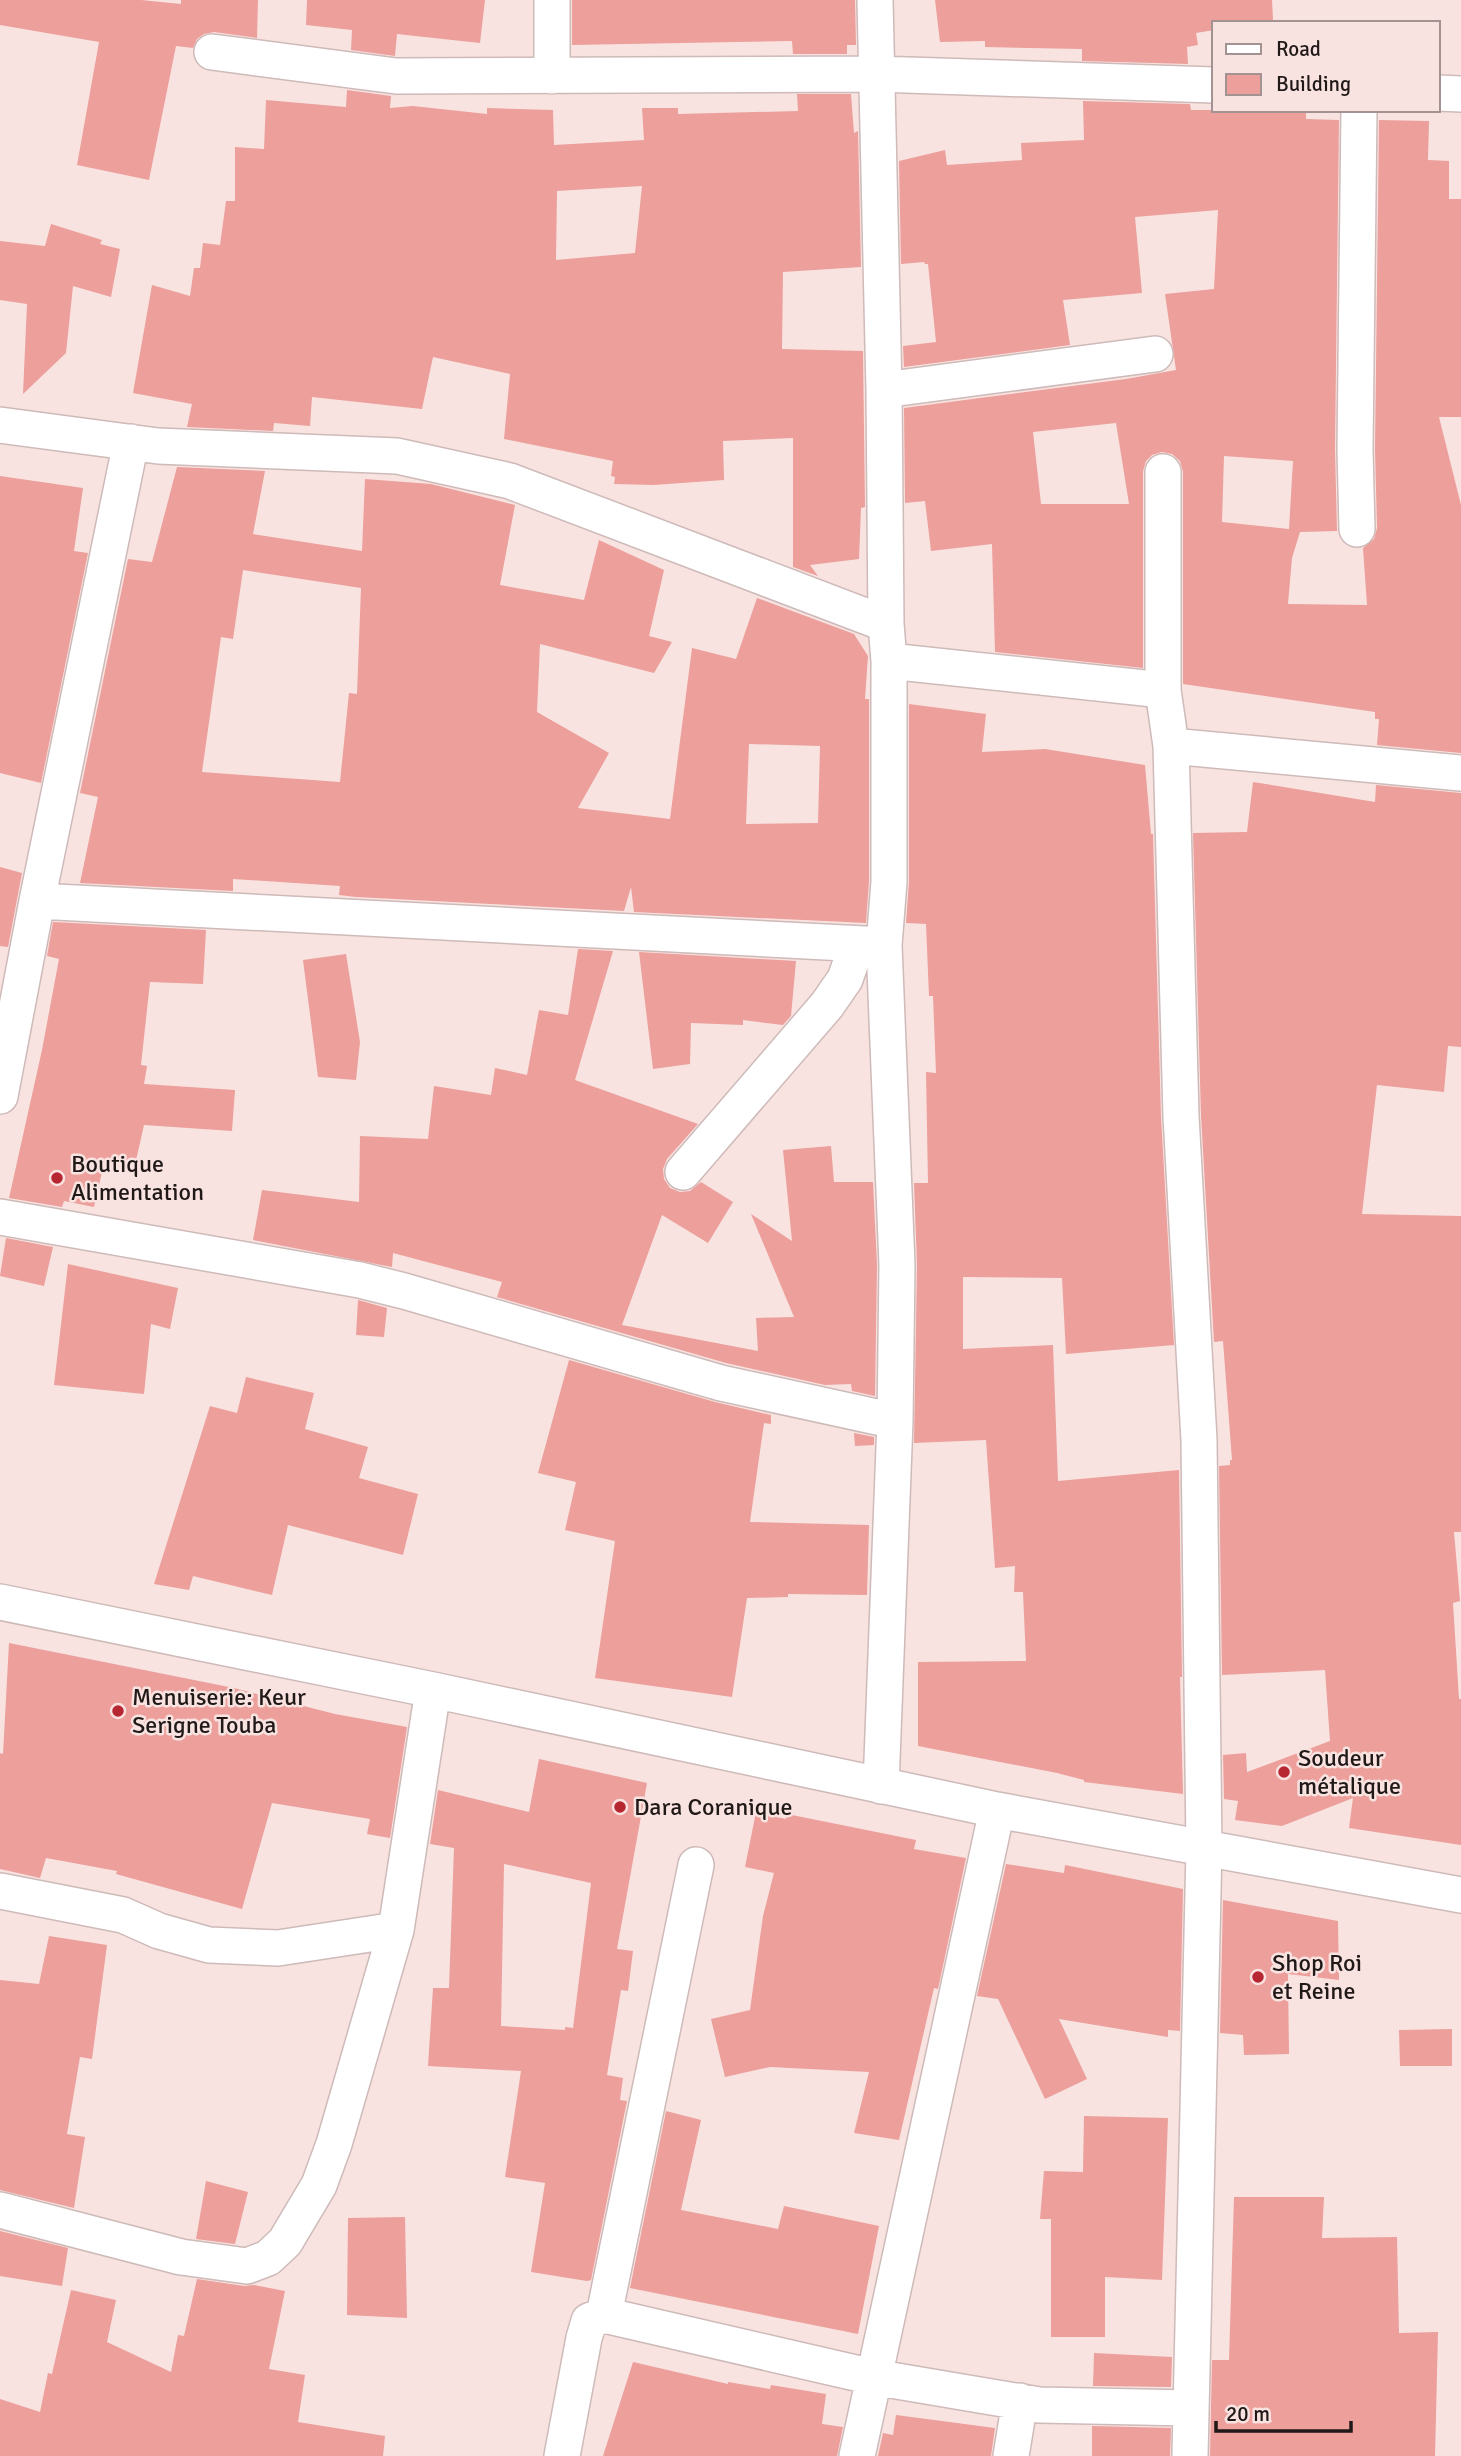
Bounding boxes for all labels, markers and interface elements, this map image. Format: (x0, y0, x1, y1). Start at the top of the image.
legend (1212, 21, 1440, 112)
text: Road (1276, 36, 1321, 62)
text: Building (1276, 71, 1351, 97)
place label: Boutique Alimentation (71, 1149, 204, 1207)
marker: Boutique Alimentation (49, 1170, 65, 1186)
place label: Menuiserie: Keur Serigne Touba (132, 1682, 306, 1740)
marker: Menuiserie: Keur Serigne Touba (110, 1703, 126, 1719)
place label: Soudeur métalique (1298, 1743, 1401, 1801)
marker: Soudeur métalique (1276, 1764, 1292, 1780)
place label: Dara Coranique (634, 1792, 793, 1822)
marker: Dara Coranique (612, 1799, 628, 1815)
place label: Shop Roi et Reine (1272, 1948, 1362, 2006)
marker: Shop Roi et Reine (1250, 1969, 1266, 1985)
scale bar (1216, 2390, 1351, 2434)
text: 20 m (1226, 2401, 1270, 2427)

